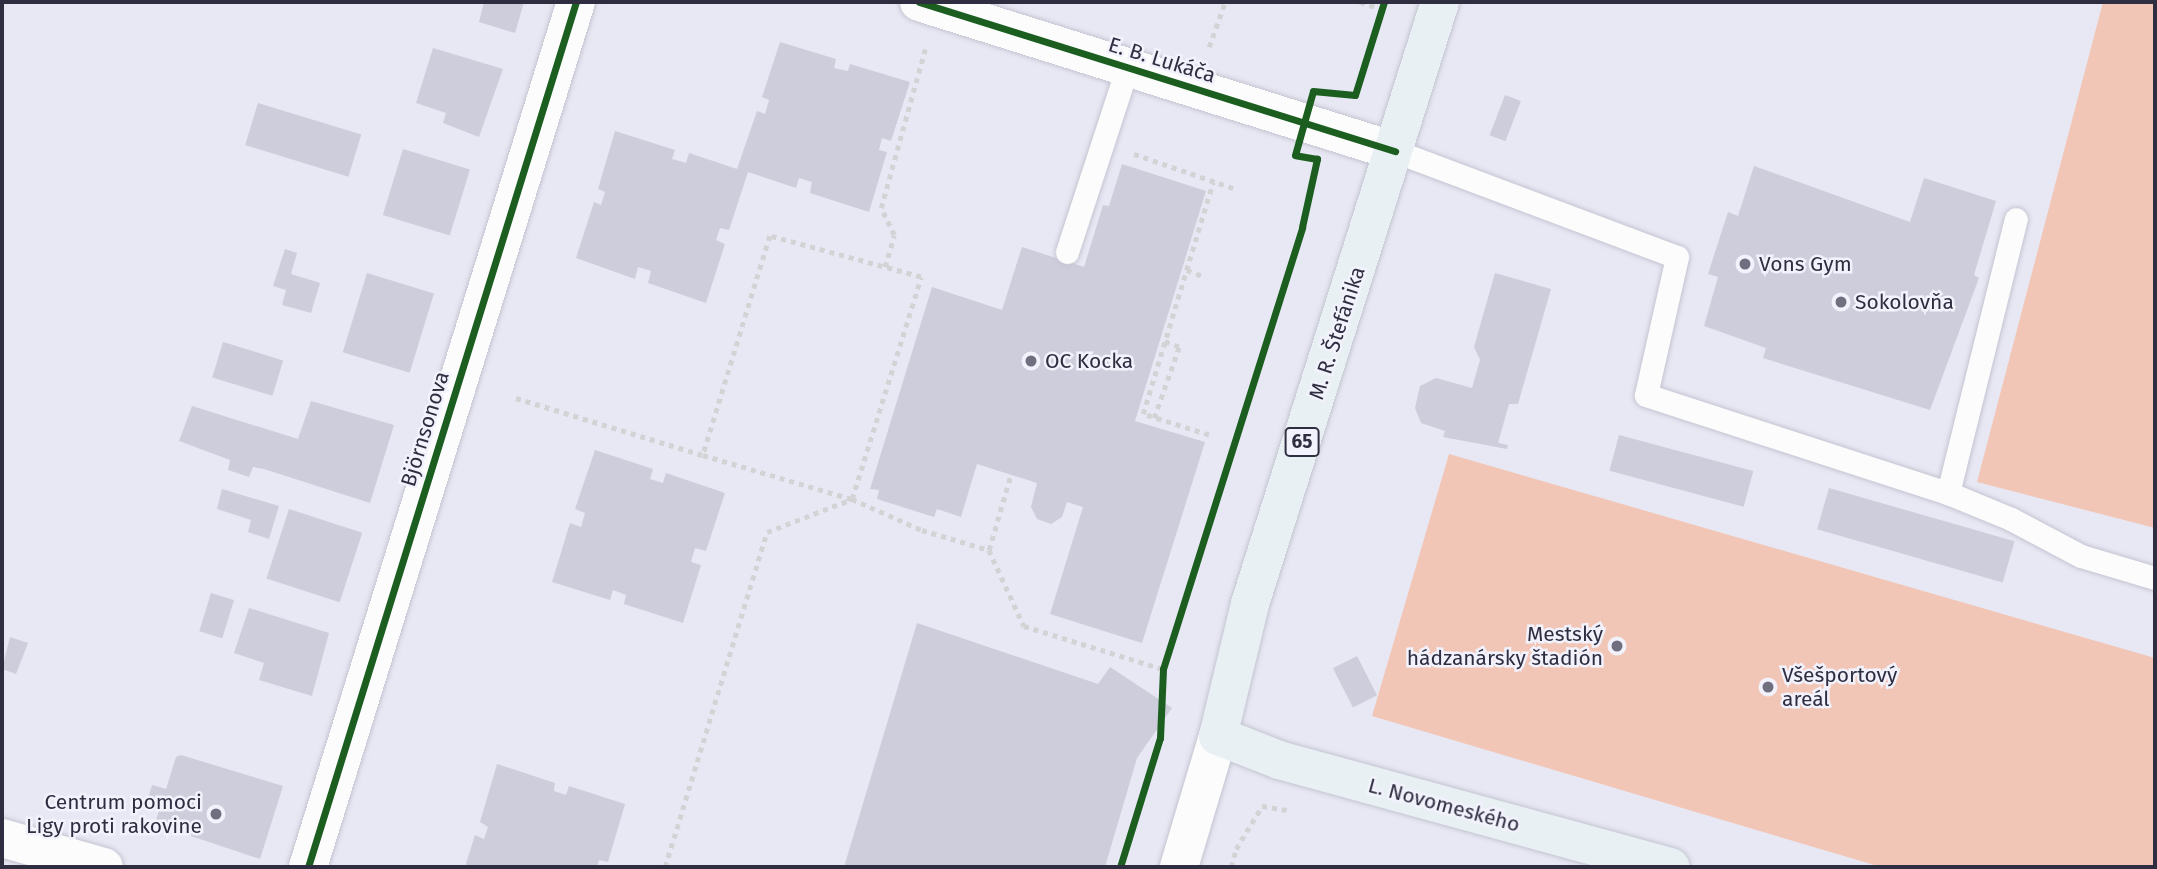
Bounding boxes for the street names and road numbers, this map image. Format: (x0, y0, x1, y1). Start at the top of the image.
street label: E. B. Lukáča (1105, 32, 1219, 88)
street label: M. R. Štefánika (1304, 263, 1370, 403)
street label: Björnsonova (396, 368, 454, 490)
road number: 65 (1284, 426, 1320, 458)
street label: L. Novomeského (1365, 773, 1523, 837)

